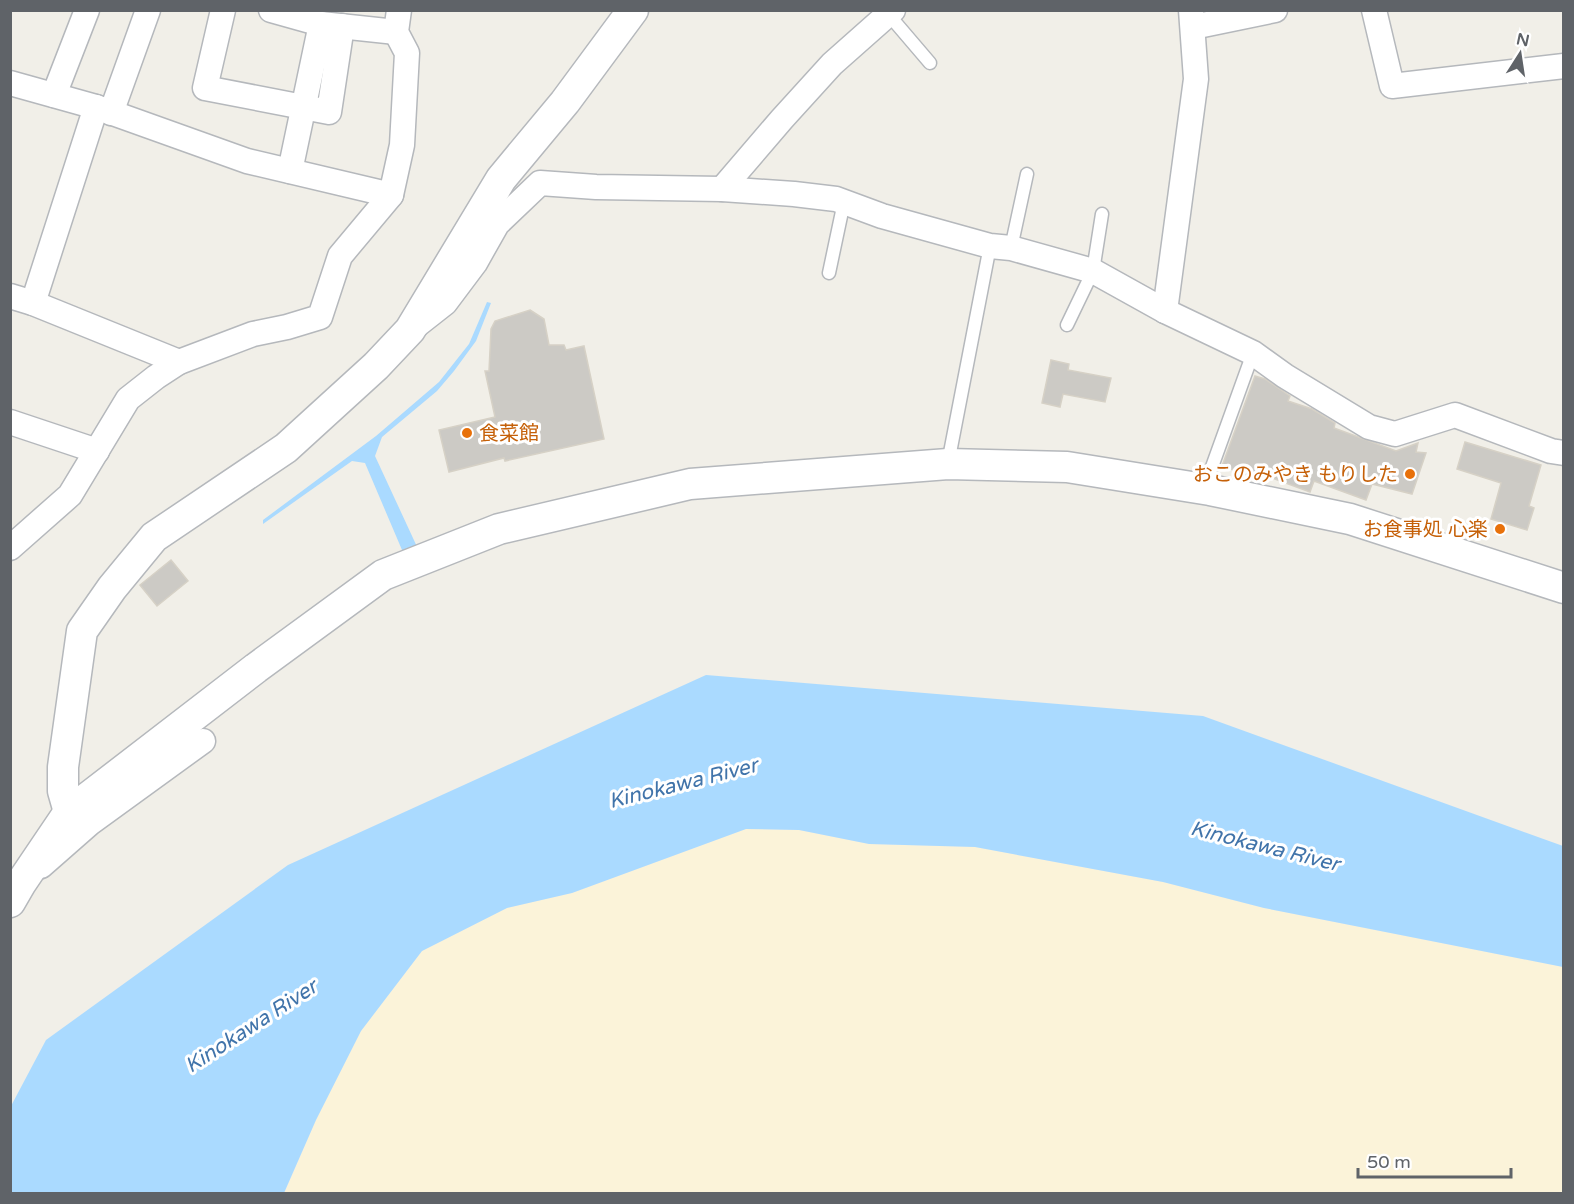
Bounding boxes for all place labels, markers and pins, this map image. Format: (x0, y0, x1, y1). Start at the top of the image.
place label: 食菜館 (479, 422, 539, 446)
marker: 食菜館 (460, 426, 474, 440)
place label: おこのみやき もりした (1193, 463, 1398, 487)
marker: おこのみやき もりした (1403, 467, 1417, 481)
place label: お食事処 心楽 (1363, 518, 1488, 542)
marker: お食事処 心楽 (1493, 522, 1507, 536)

